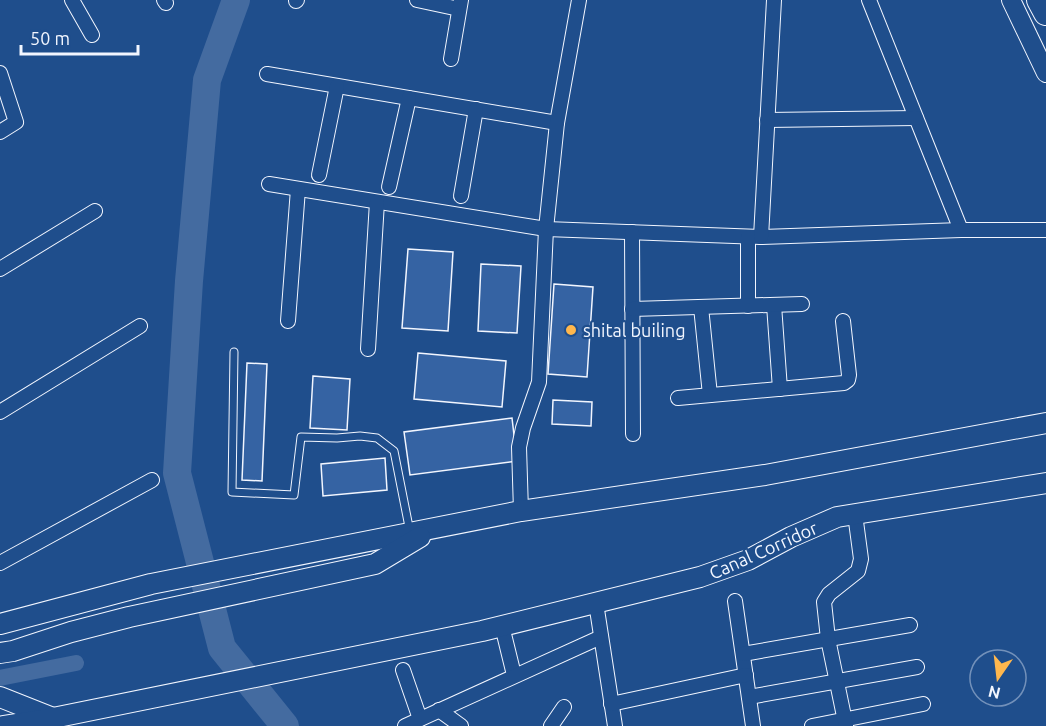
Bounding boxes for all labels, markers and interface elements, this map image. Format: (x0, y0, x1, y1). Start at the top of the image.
scale bar (21, 18, 138, 56)
text: 50 m (30, 28, 70, 48)
place label: shital builing (583, 320, 686, 340)
marker: shital builing (564, 323, 578, 337)
street label: Canal Corridor (706, 517, 820, 583)
north arrow (968, 648, 1028, 708)
text: N (986, 682, 1002, 703)

